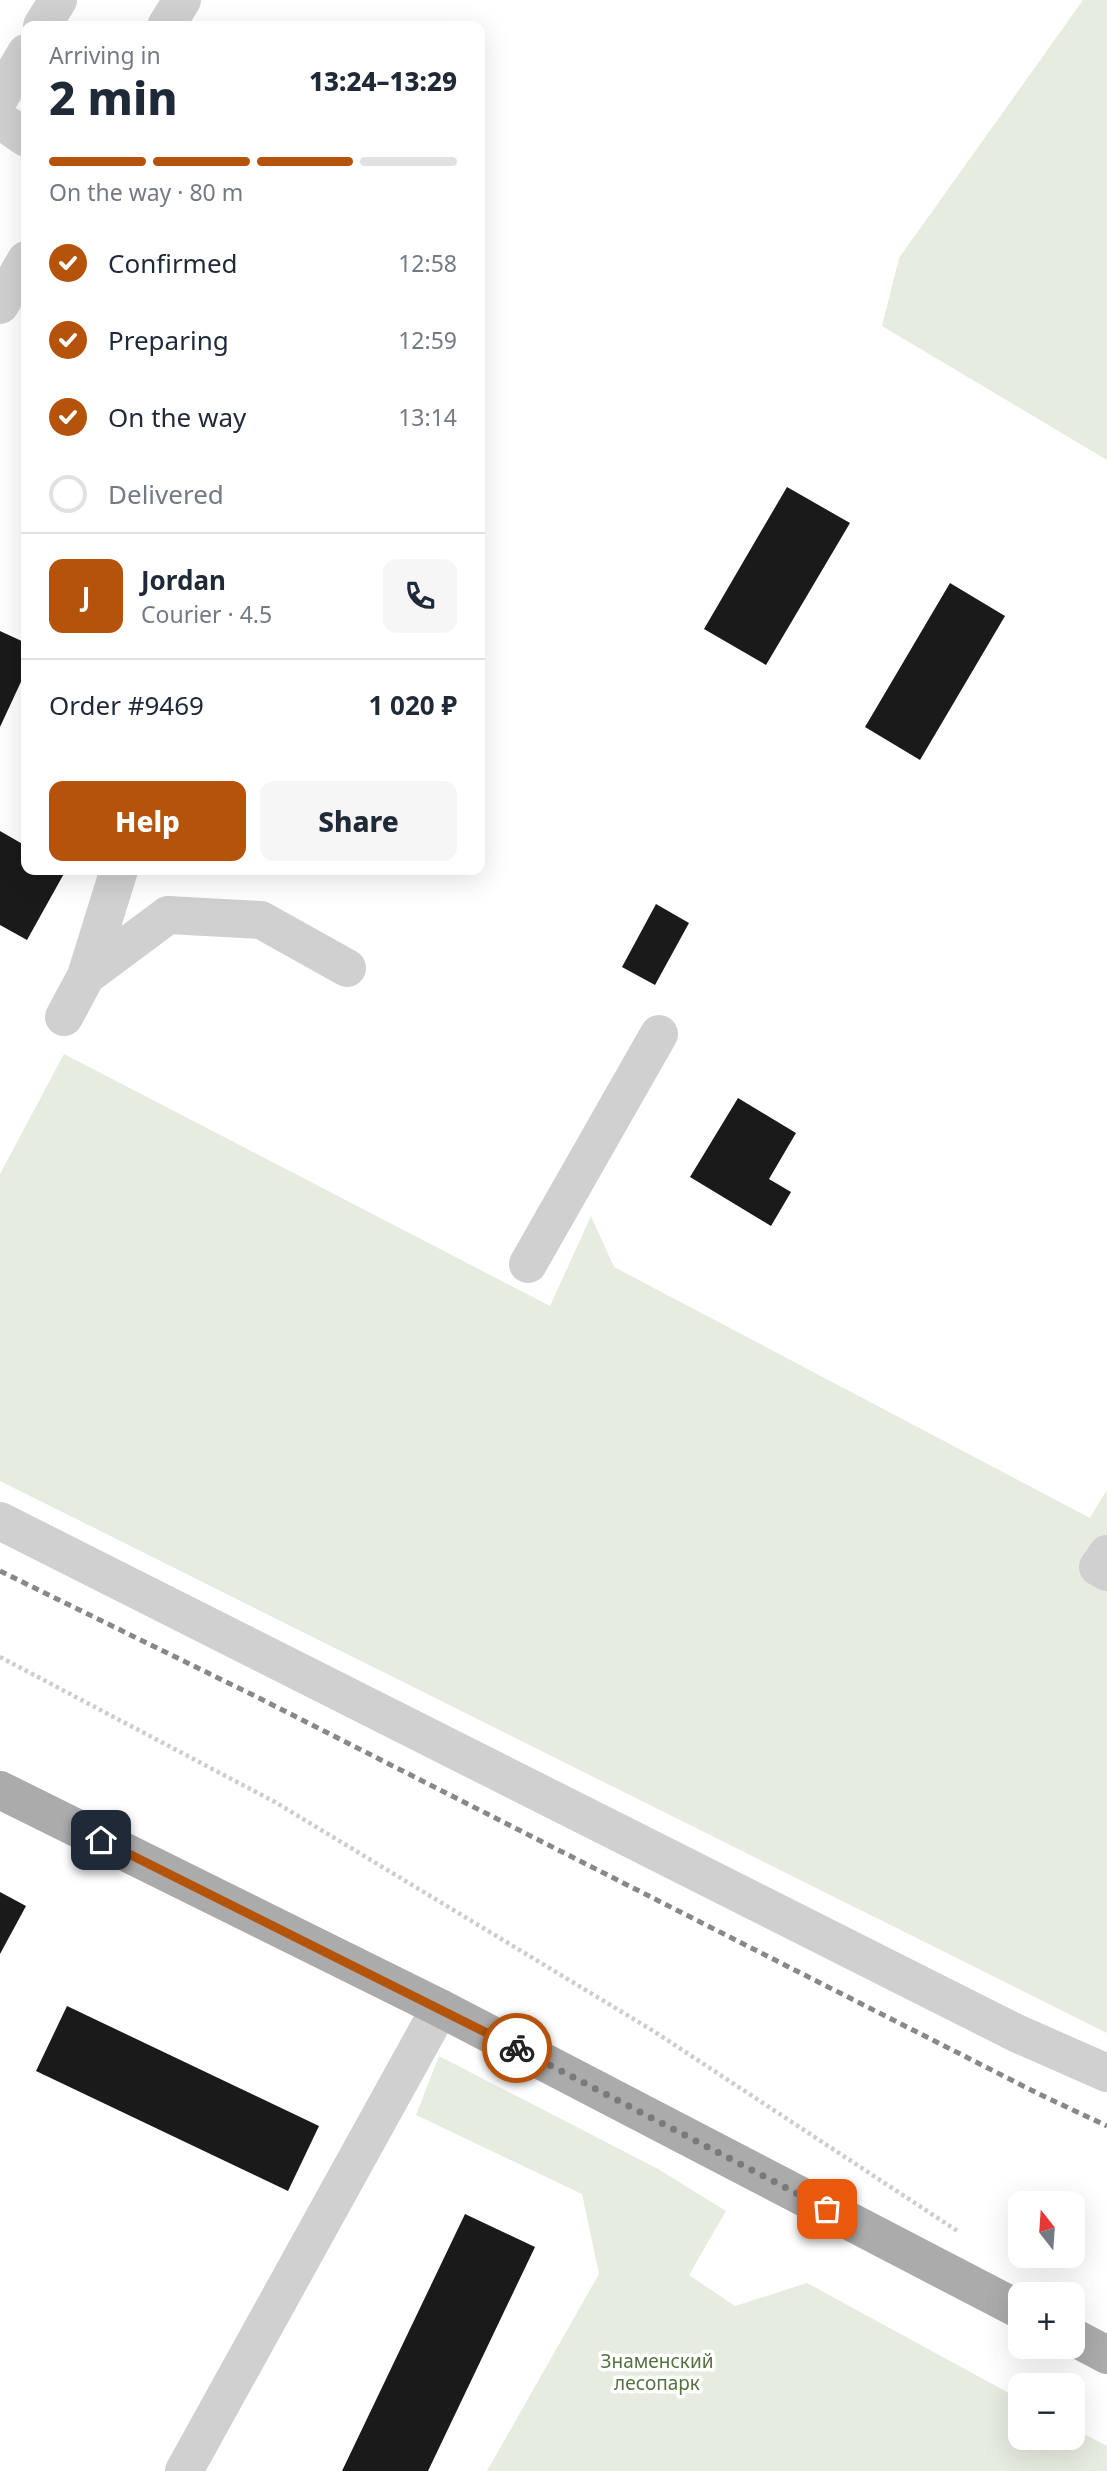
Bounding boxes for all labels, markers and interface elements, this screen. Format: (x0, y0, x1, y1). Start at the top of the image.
text: Arriving in (49, 39, 161, 71)
text: 13:24–13:29 (309, 63, 457, 99)
text: 2 min (49, 66, 178, 128)
text: On the way · 80 m (49, 176, 243, 208)
icon: check (49, 244, 87, 282)
text: Confirmed (108, 245, 238, 281)
text: 12:58 (398, 247, 457, 279)
icon: check (49, 321, 87, 359)
text: Preparing (108, 322, 229, 358)
text: 12:59 (398, 324, 457, 356)
icon: check (49, 398, 87, 436)
text: On the way (108, 399, 246, 435)
text: 13:14 (398, 401, 457, 433)
text: Delivered (108, 476, 224, 512)
button: phone (383, 559, 457, 633)
text: Jordan (141, 562, 226, 598)
text: J (82, 578, 90, 614)
text: Courier · 4.5 (141, 598, 272, 630)
text: Order #9469 (49, 687, 204, 723)
text: 1 020 ₽ (368, 687, 457, 723)
button: Help (49, 781, 246, 861)
button: Share (260, 781, 457, 861)
pin (71, 1810, 131, 1870)
icon: home (82, 1821, 120, 1859)
courier (482, 2013, 552, 2083)
icon: bike (498, 2029, 536, 2067)
pin (797, 2179, 857, 2239)
icon: bag (808, 2190, 846, 2228)
north arrow (1008, 2191, 1085, 2268)
map controls (1008, 2191, 1085, 2450)
button: + (1008, 2282, 1085, 2359)
park label: Знаменский лесопарк (601, 2348, 713, 2396)
button: − (1008, 2373, 1085, 2450)

